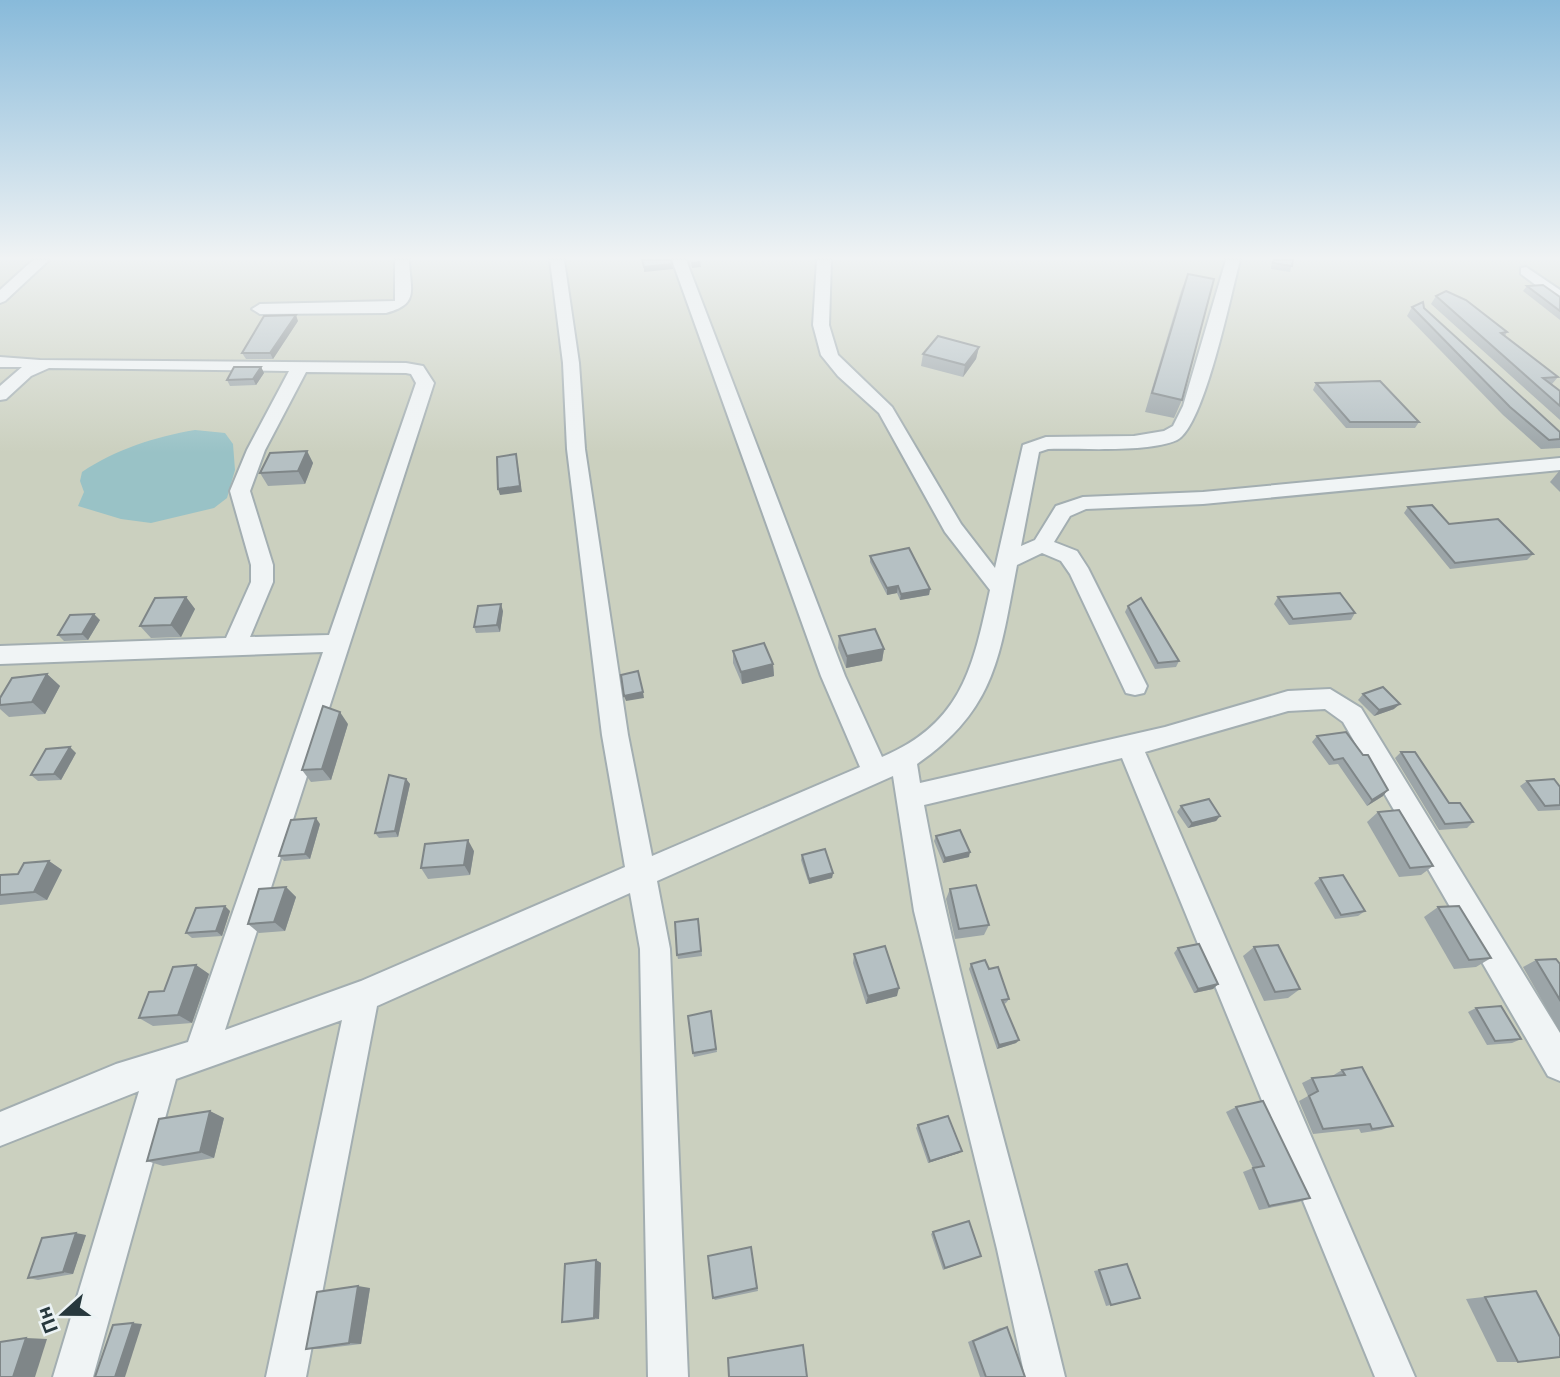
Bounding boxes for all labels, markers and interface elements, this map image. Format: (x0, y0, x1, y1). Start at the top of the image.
north arrow (28, 1279, 98, 1349)
text: Пн (30, 1303, 64, 1337)

